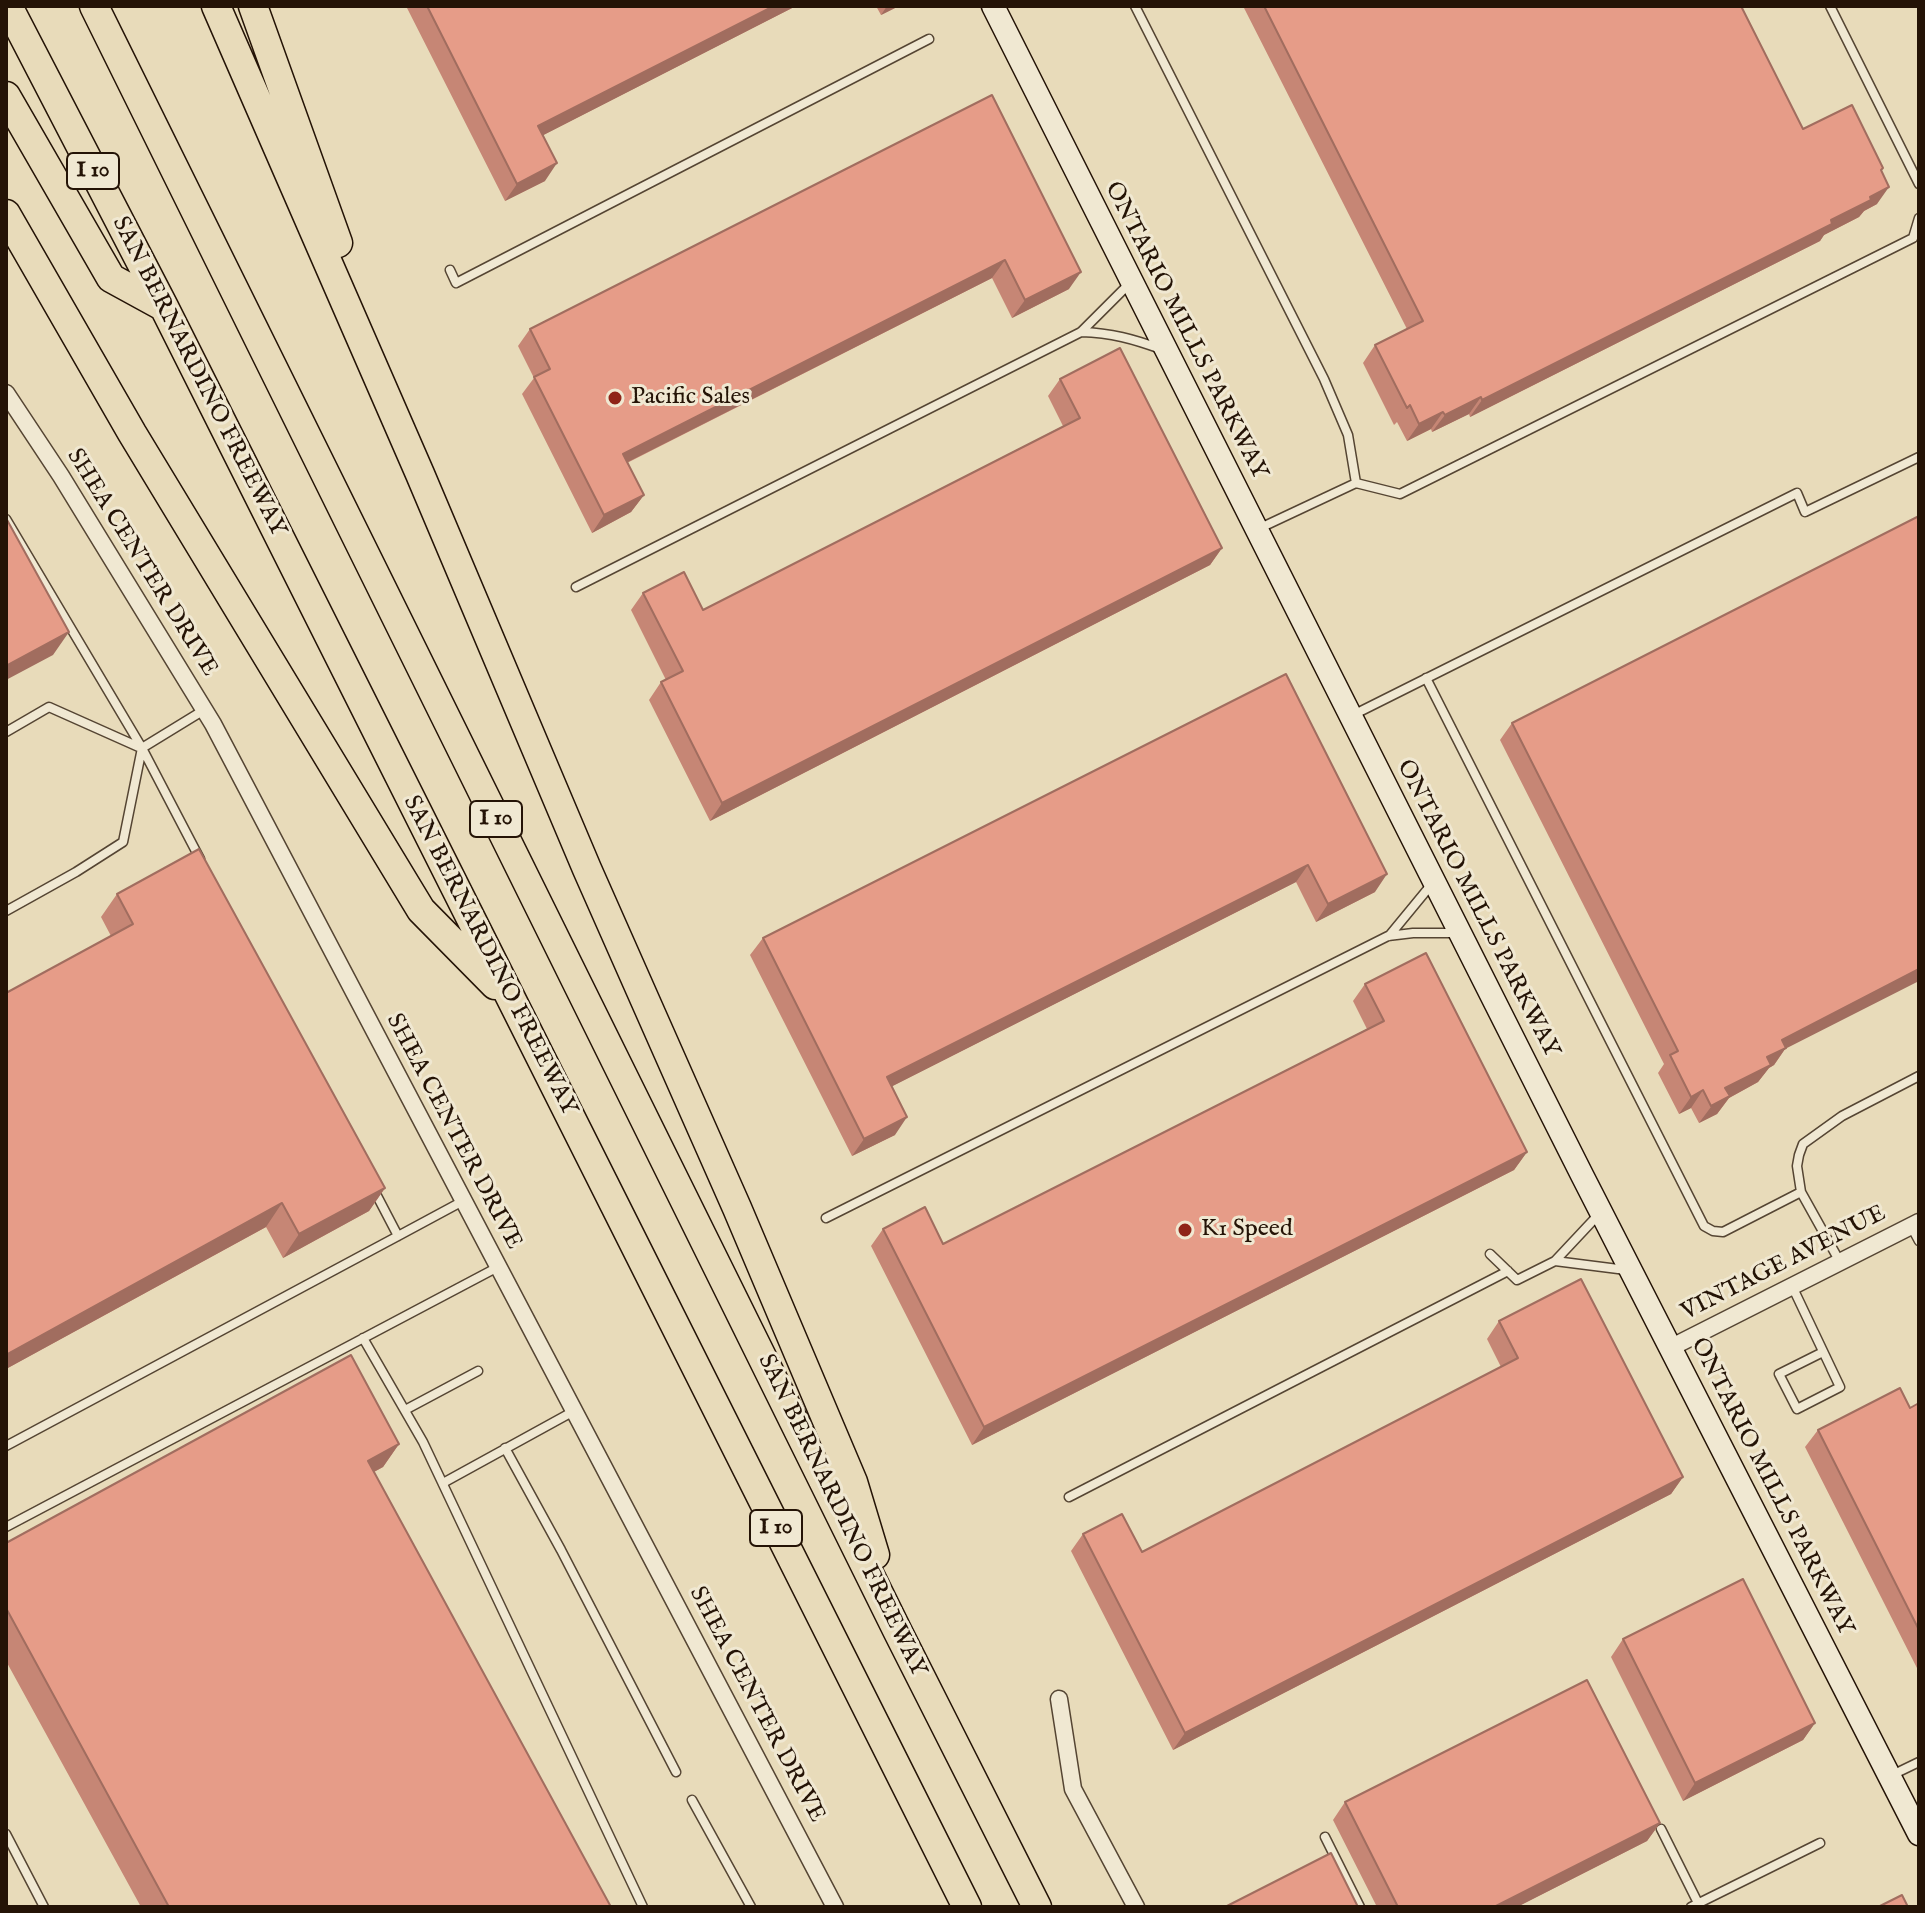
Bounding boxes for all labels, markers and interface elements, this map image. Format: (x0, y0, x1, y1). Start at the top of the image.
road number: I 10 (67, 153, 119, 189)
street label: ONTARIO MILLS PARKWAY (1097, 177, 1273, 485)
street label: SAN BERNARDINO FREEWAY (105, 212, 291, 542)
place label: Pacific Sales (631, 384, 750, 412)
marker: Pacific Sales (606, 389, 624, 407)
street label: SHEA CENTER DRIVE (59, 444, 223, 682)
street label: ONTARIO MILLS PARKWAY (1389, 755, 1565, 1063)
street label: SAN BERNARDINO FREEWAY (396, 791, 582, 1121)
road number: I 10 (470, 801, 522, 837)
street label: SHEA CENTER DRIVE (379, 1009, 527, 1255)
street label: VINTAGE AVENUE (1677, 1200, 1891, 1328)
place label: K1 Speed (1201, 1216, 1293, 1244)
marker: K1 Speed (1176, 1221, 1194, 1239)
street label: ONTARIO MILLS PARKWAY (1683, 1333, 1859, 1641)
street label: SAN BERNARDINO FREEWAY (750, 1350, 932, 1682)
road number: I 10 (750, 1510, 802, 1546)
street label: SHEA CENTER DRIVE (682, 1582, 830, 1828)

